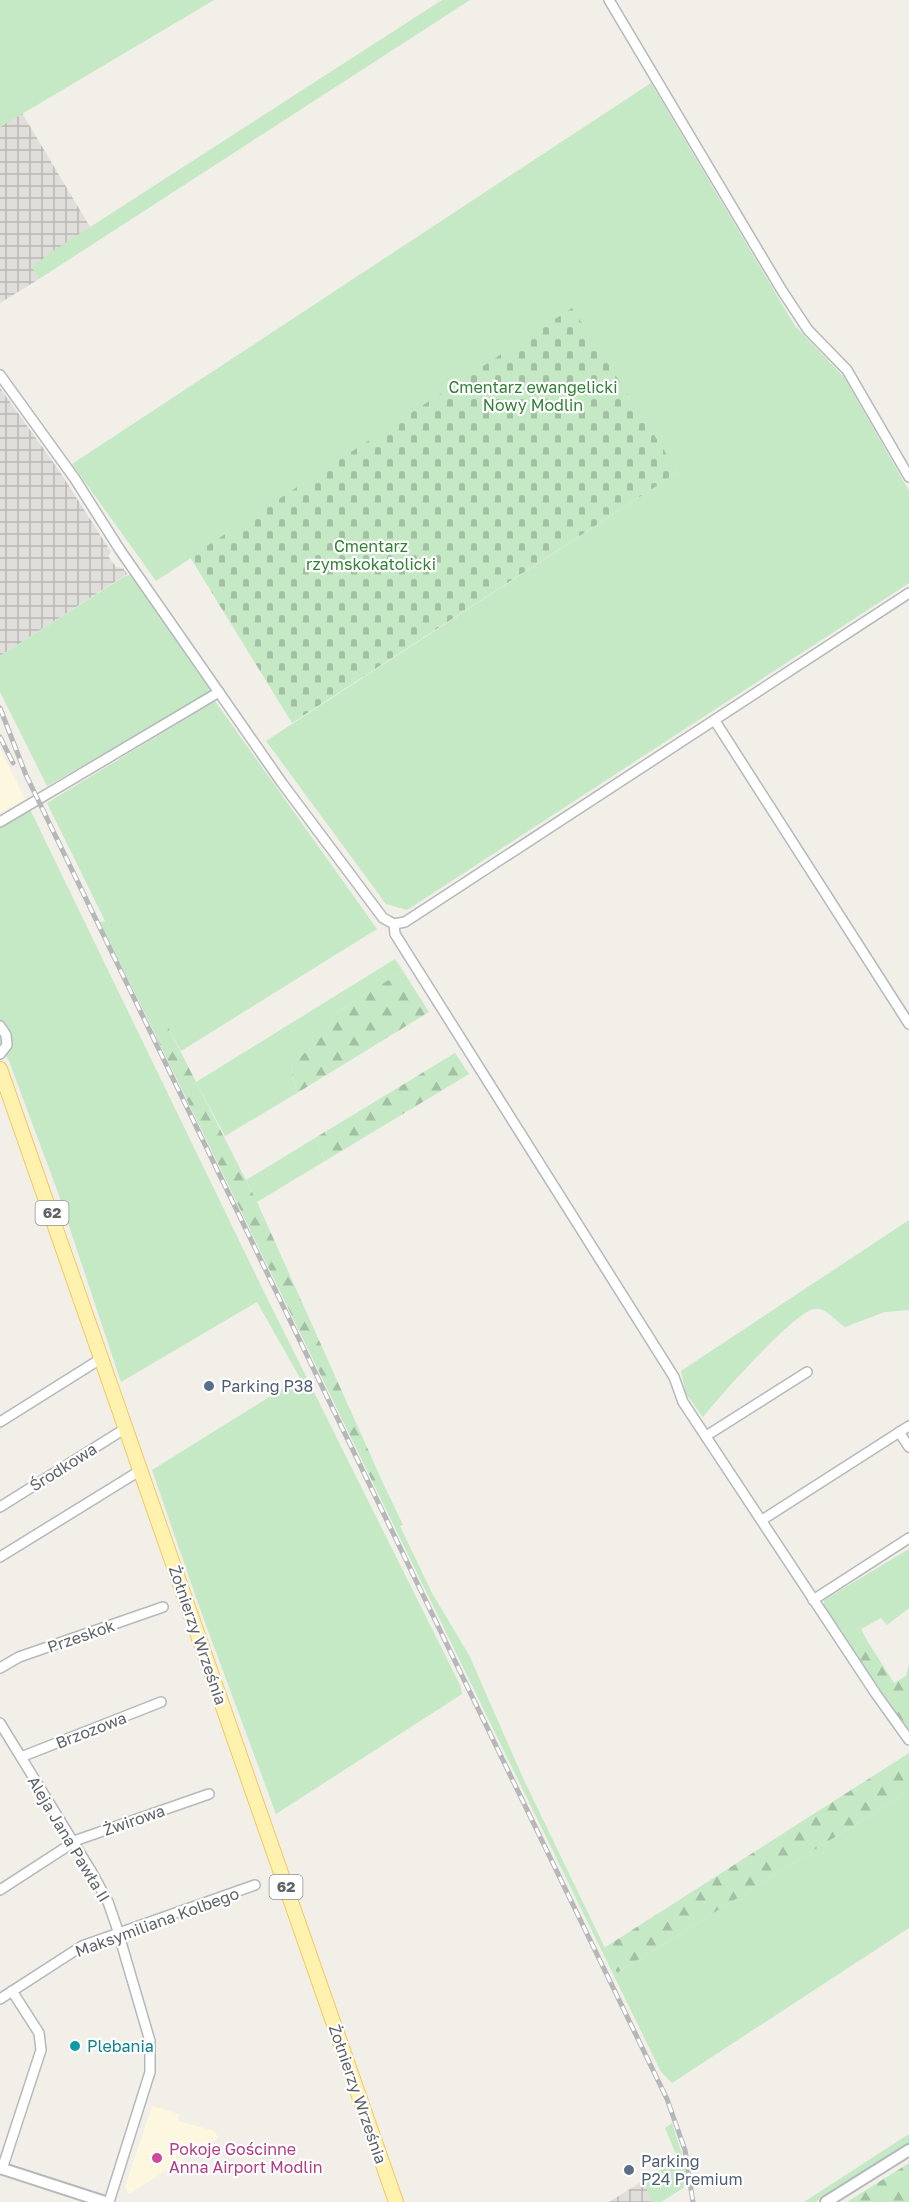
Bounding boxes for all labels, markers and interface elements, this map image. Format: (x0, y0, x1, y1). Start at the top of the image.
park label: Cmentarz ewangelicki Nowy Modlin (448, 377, 618, 415)
park label: Cmentarz rzymskokatolicki (306, 536, 436, 574)
road number: 62 (36, 1201, 68, 1225)
place label: Parking P38 (221, 1376, 313, 1396)
marker: Parking P38 (202, 1379, 216, 1393)
street label: Środkowa (26, 1438, 100, 1496)
street label: Żołnierzy Września (165, 1563, 231, 1707)
street label: Przeskok (45, 1615, 117, 1657)
street label: Brzozowa (53, 1707, 129, 1753)
street label: Aleja Jana Pawła II (23, 1772, 115, 1906)
street label: Żwirowa (101, 1800, 167, 1840)
road number: 62 (270, 1875, 302, 1899)
street label: Maksymiliana Kolbego (72, 1883, 242, 1961)
street label: Żołnierzy Września (325, 2022, 391, 2166)
place label: Plebania (87, 2036, 154, 2056)
marker: Plebania (68, 2039, 82, 2053)
place label: Pokoje Gościnne Anna Airport Modlin (169, 2139, 323, 2177)
marker: Pokoje Gościnne Anna Airport Modlin (150, 2151, 164, 2165)
place label: Parking P24 Premium (641, 2151, 743, 2189)
marker: Parking P24 Premium (622, 2163, 636, 2177)

